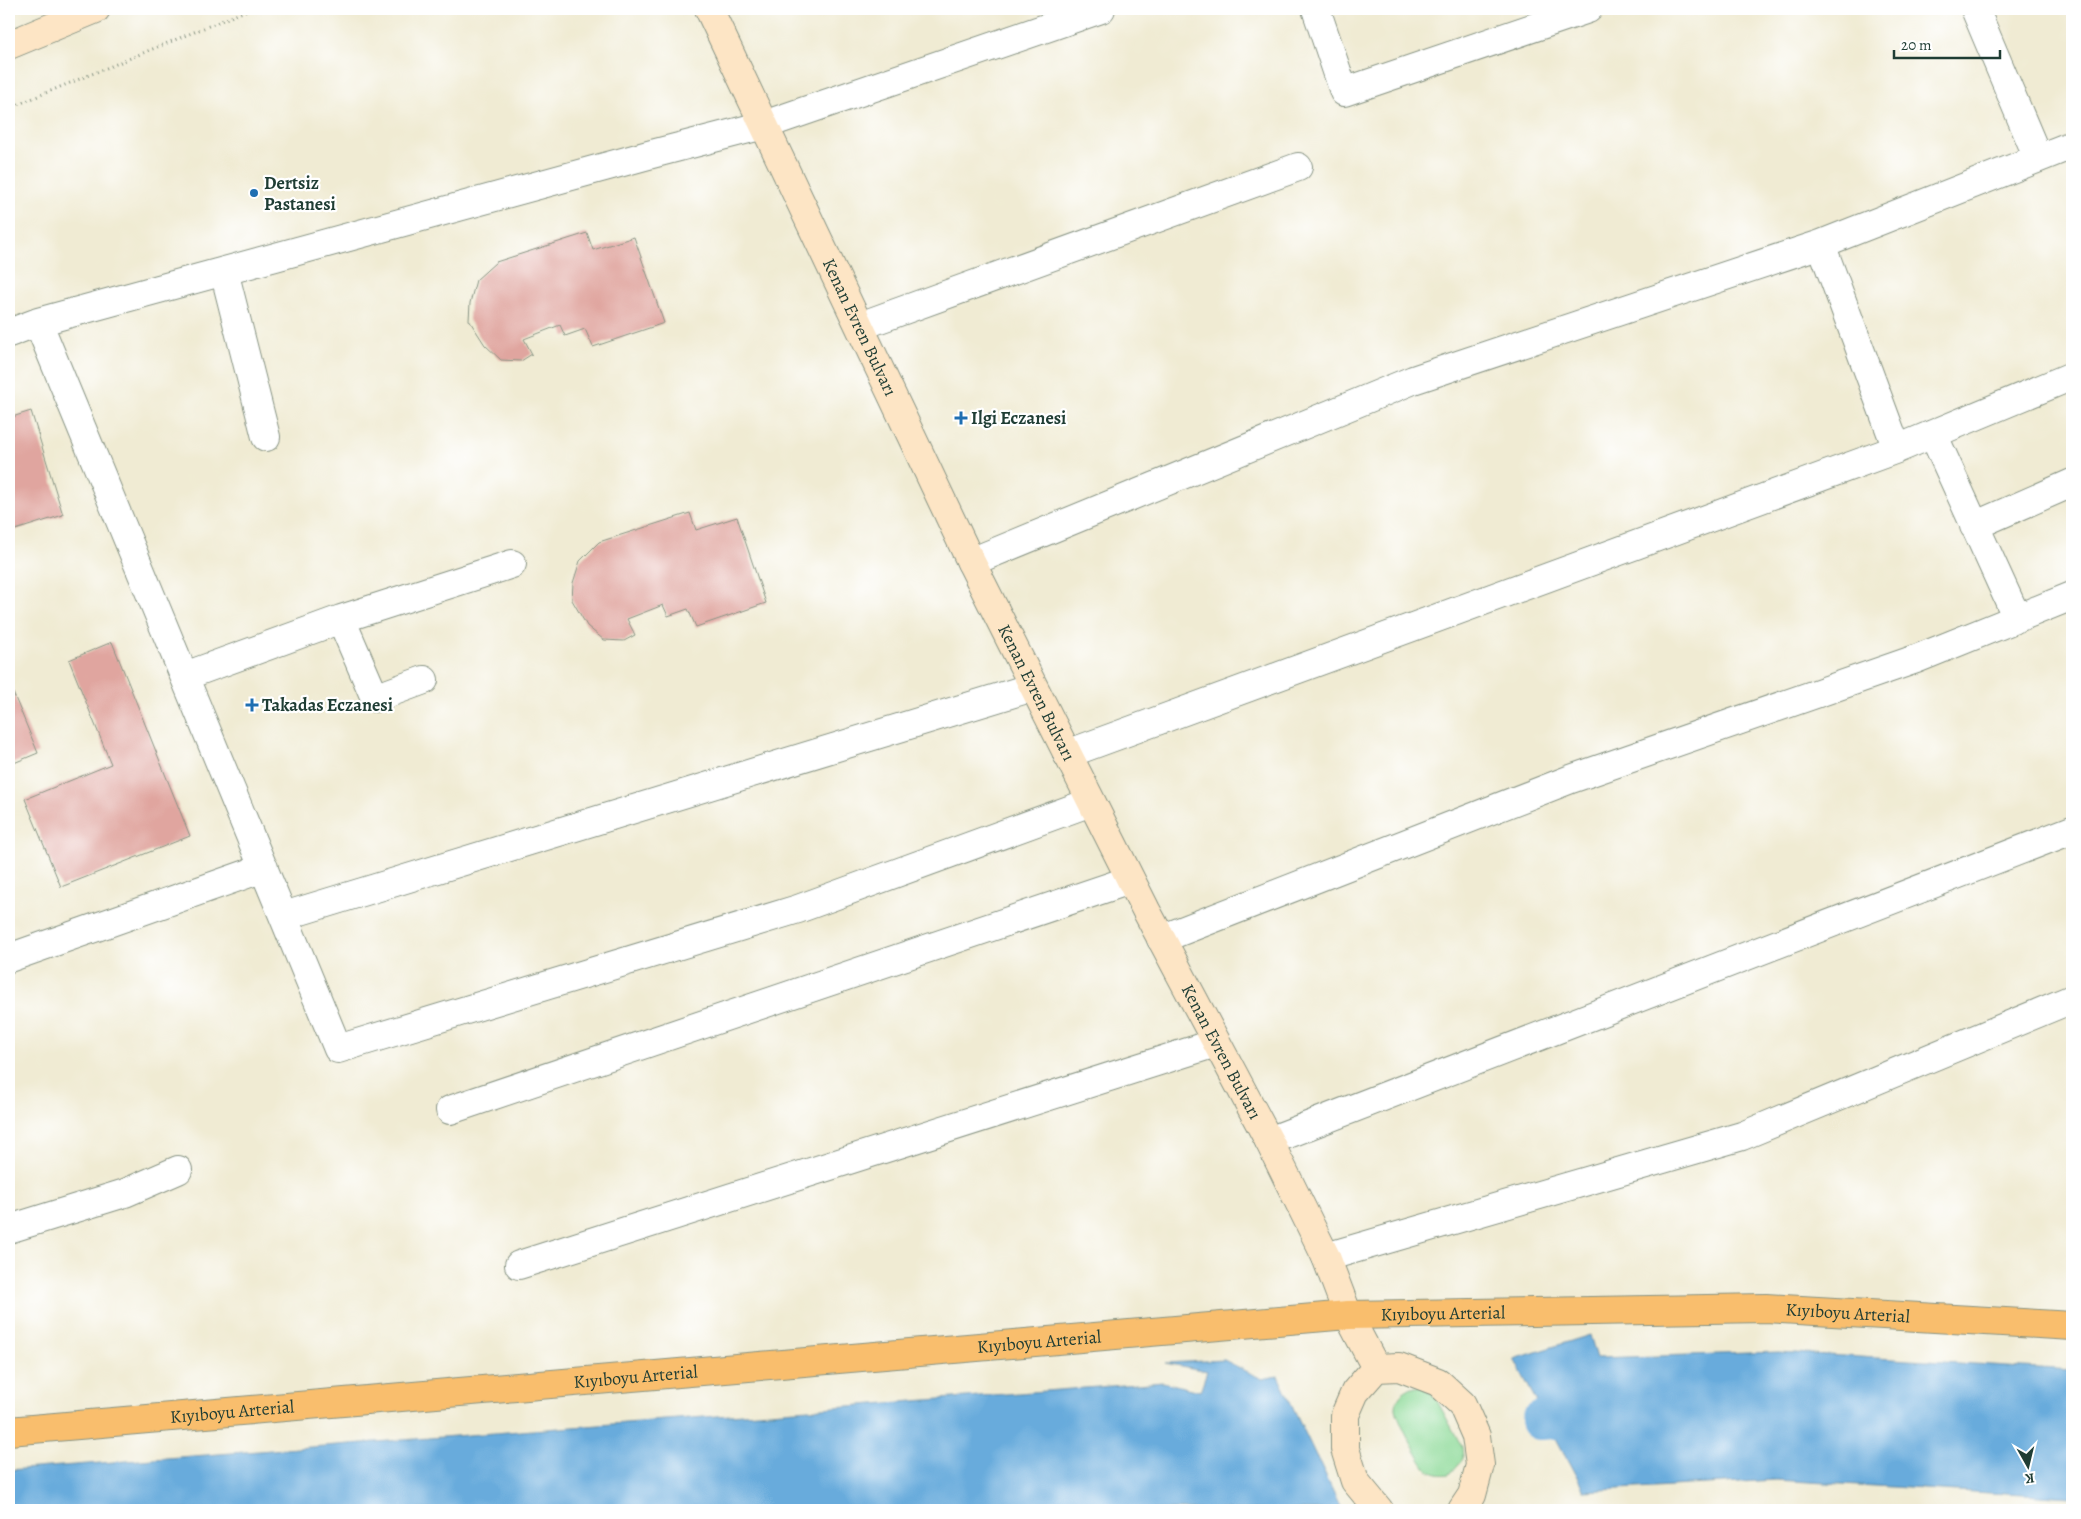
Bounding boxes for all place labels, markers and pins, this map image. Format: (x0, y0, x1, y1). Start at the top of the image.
place label: Dertsiz Pastanesi (264, 171, 336, 216)
marker: Dertsiz Pastanesi (248, 187, 260, 199)
place label: Ilgi Eczanesi (971, 406, 1066, 430)
marker: Ilgi Eczanesi (955, 412, 967, 424)
place label: Takadas Eczanesi (262, 693, 393, 717)
marker: Takadas Eczanesi (246, 699, 258, 711)

